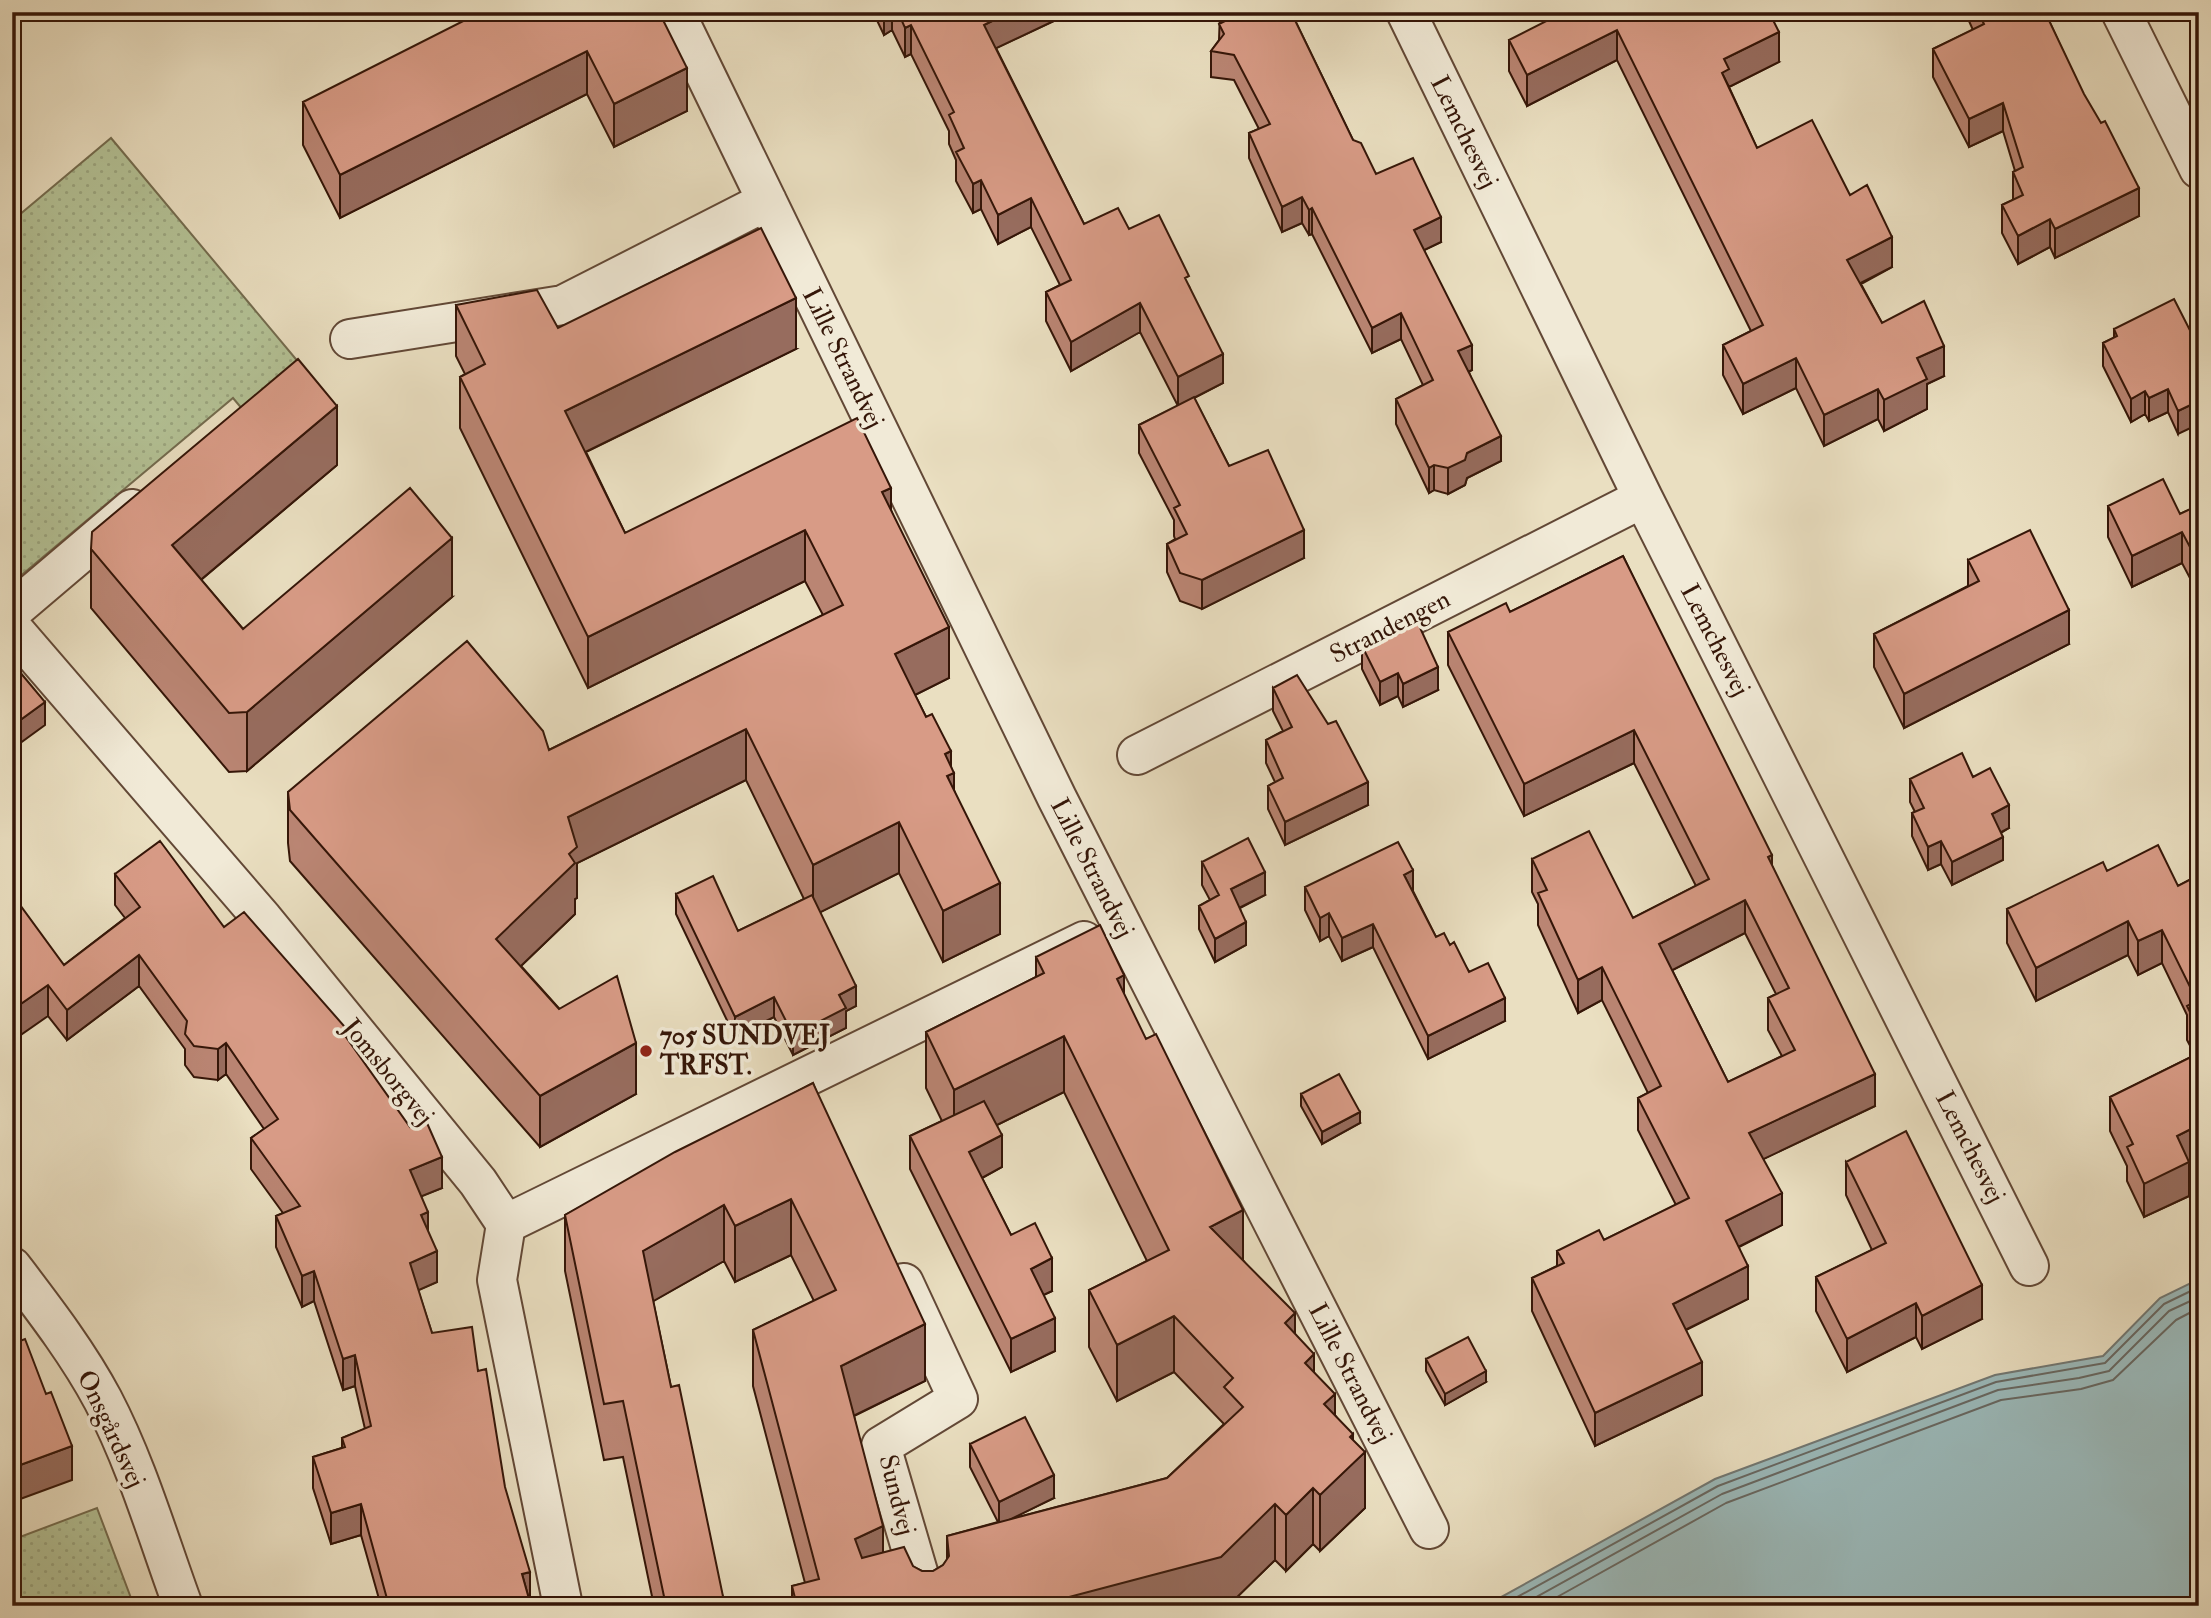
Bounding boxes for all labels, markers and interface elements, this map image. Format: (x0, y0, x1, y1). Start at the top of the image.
street label: Lemchesvej (1423, 70, 1505, 194)
street label: Lille Strandvej (795, 282, 891, 434)
street label: Lemchesvej (1673, 579, 1757, 701)
street label: Strandengen (1324, 583, 1456, 671)
street label: Lille Strandvej (1043, 793, 1141, 943)
street label: Jomsborgvej (335, 1012, 441, 1132)
place label: 705 SUNDVEJ TRFST. (659, 1020, 830, 1082)
marker: 705 SUNDVEJ TRFST. (638, 1043, 654, 1059)
street label: Lemchesvej (1928, 1086, 2012, 1208)
street label: Lille Strandvej (1301, 1298, 1399, 1448)
street label: Onsgårdsvej (70, 1365, 152, 1493)
street label: Sundvej (872, 1451, 922, 1539)

